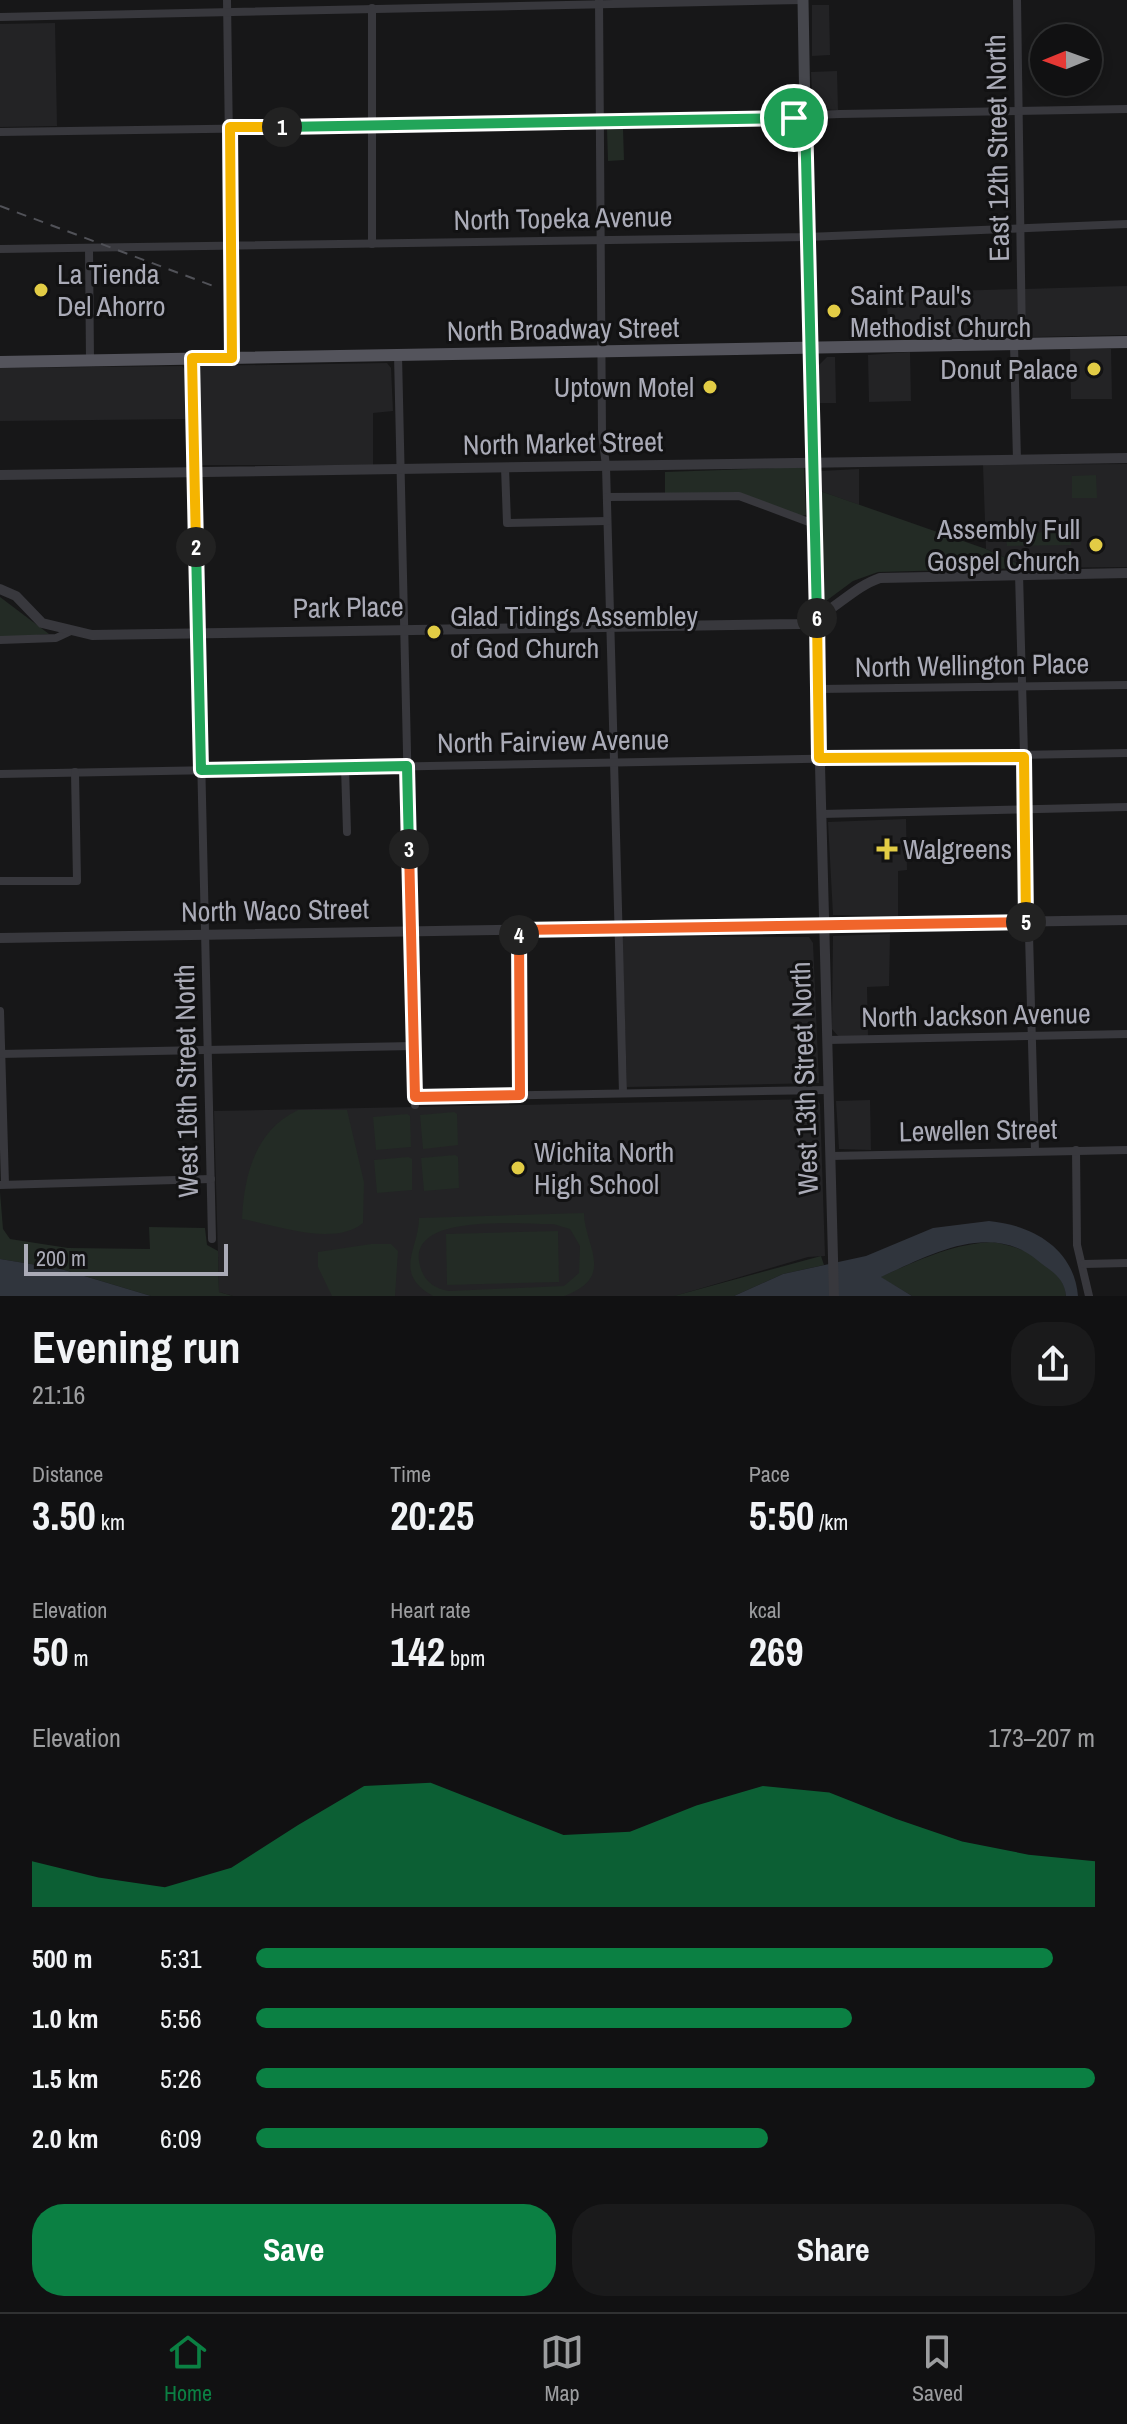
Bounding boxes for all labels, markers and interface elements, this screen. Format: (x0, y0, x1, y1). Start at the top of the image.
north arrow (1030, 24, 1102, 96)
map controls (1030, 24, 1102, 96)
street label: East 12th Street North (976, 34, 1018, 262)
pin (760, 84, 828, 152)
icon: arrive (772, 96, 816, 140)
pin: 1 (262, 107, 302, 147)
text: 1 (277, 112, 287, 142)
street label: North Topeka Avenue (453, 197, 673, 239)
place label: La Tienda Del Ahorro (57, 255, 165, 325)
place label: Saint Paul's Methodist Church (850, 276, 1031, 346)
marker: La Tienda Del Ahorro (32, 281, 50, 299)
marker: Saint Paul's Methodist Church (825, 302, 843, 320)
street label: North Broadway Street (447, 308, 679, 350)
place label: Donut Palace (940, 350, 1078, 388)
marker: Donut Palace (1085, 360, 1103, 378)
place label: Uptown Motel (554, 368, 694, 406)
marker: Uptown Motel (701, 378, 719, 396)
street label: North Market Street (463, 422, 663, 464)
place label: Assembly Full Gospel Church (927, 510, 1080, 580)
pin: 2 (176, 527, 216, 567)
text: 2 (191, 532, 201, 562)
marker: Assembly Full Gospel Church (1087, 536, 1105, 554)
street label: Park Place (292, 587, 404, 627)
place label: Glad Tidings Assembley of God Church (450, 597, 698, 667)
pin: 6 (797, 598, 837, 638)
text: 6 (812, 603, 822, 633)
marker: Glad Tidings Assembley of God Church (425, 623, 443, 641)
street label: North Wellington Place (854, 644, 1090, 686)
street label: North Fairview Avenue (437, 720, 669, 762)
pin: 3 (389, 829, 429, 869)
place label: Walgreens (903, 830, 1012, 868)
text: 3 (404, 834, 414, 864)
marker: Walgreens (878, 840, 896, 858)
street label: North Waco Street (181, 889, 369, 931)
pin: 5 (1006, 902, 1046, 942)
text: 5 (1021, 907, 1031, 937)
pin: 4 (499, 915, 539, 955)
text: 4 (514, 920, 524, 950)
street label: West 13th Street North (781, 961, 827, 1195)
street label: West 16th Street North (165, 964, 207, 1198)
street label: North Jackson Avenue (861, 994, 1091, 1036)
street label: Lewellen Street (899, 1110, 1057, 1150)
place label: Wichita North High School (534, 1133, 674, 1203)
marker: Wichita North High School (509, 1159, 527, 1177)
scale bar (24, 1240, 228, 1276)
text: 200 m (36, 1243, 86, 1273)
text: Evening run (32, 1317, 241, 1377)
button: share (1011, 1322, 1095, 1406)
text: 21:16 (32, 1377, 85, 1412)
text: Distance (32, 1459, 103, 1489)
text: Time (390, 1459, 431, 1489)
text: Pace (749, 1459, 790, 1489)
text: 3.50 (32, 1489, 96, 1542)
text: 20:25 (390, 1489, 474, 1542)
text: 5:50 (749, 1489, 814, 1542)
text: km (96, 1507, 125, 1537)
text: /km (814, 1507, 848, 1537)
text: Elevation (32, 1595, 107, 1625)
text: Heart rate (390, 1595, 471, 1625)
text: kcal (749, 1595, 781, 1625)
text: 50 (32, 1625, 68, 1678)
text: 142 (390, 1625, 445, 1678)
text: 269 (749, 1625, 803, 1678)
text: m (68, 1643, 89, 1673)
text: bpm (445, 1643, 485, 1673)
text: Elevation (32, 1720, 121, 1755)
text: 173–207 m (988, 1720, 1095, 1755)
text: 500 m (32, 1941, 92, 1976)
text: 5:31 (160, 1941, 202, 1976)
text: 1.0 km (32, 2001, 98, 2036)
text: 5:56 (160, 2001, 202, 2036)
text: 1.5 km (32, 2061, 98, 2096)
text: 5:26 (160, 2061, 202, 2096)
text: 2.0 km (32, 2121, 98, 2156)
text: 6:09 (160, 2121, 202, 2156)
button: Save (32, 2204, 556, 2296)
button: Share (572, 2204, 1095, 2296)
tab: Home (164, 2330, 212, 2408)
tab: Map (540, 2330, 584, 2408)
tab: Saved (912, 2330, 963, 2408)

